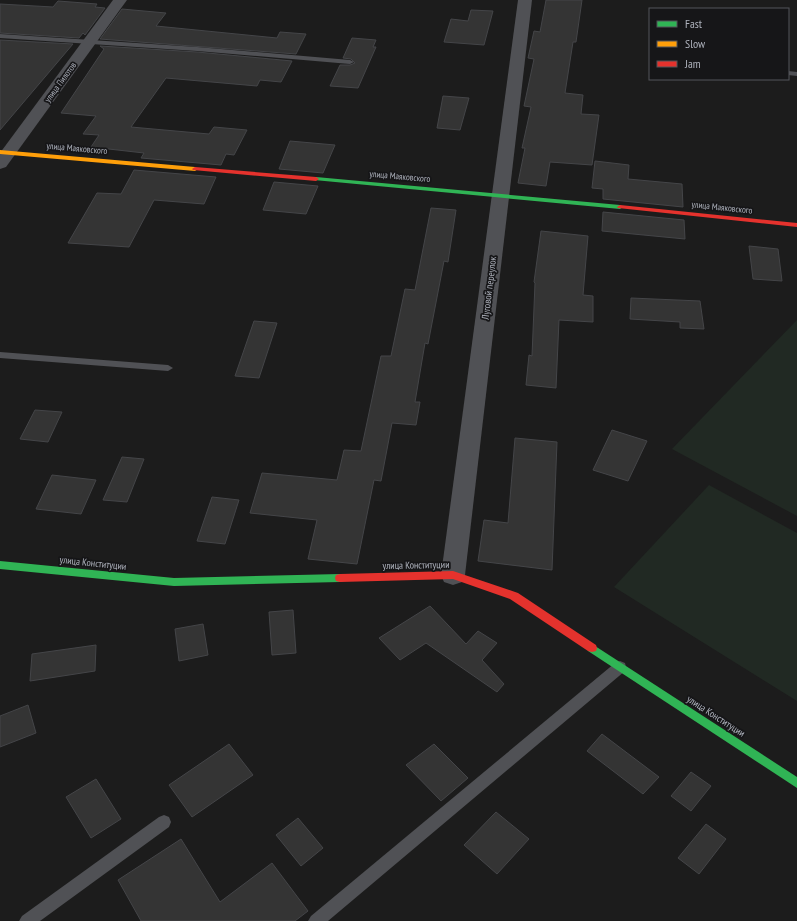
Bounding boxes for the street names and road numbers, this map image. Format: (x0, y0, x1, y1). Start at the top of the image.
street label: улица Пилотов (42, 60, 78, 104)
street label: улица Маяковского (46, 140, 108, 156)
street label: улица Маяковского (369, 168, 431, 184)
street label: улица Маяковского (691, 198, 753, 216)
street label: Луговой переулок (479, 256, 499, 321)
street label: улица Конституции (59, 553, 127, 573)
street label: улица Конституции (382, 558, 450, 572)
street label: улица Конституции (684, 692, 748, 740)

